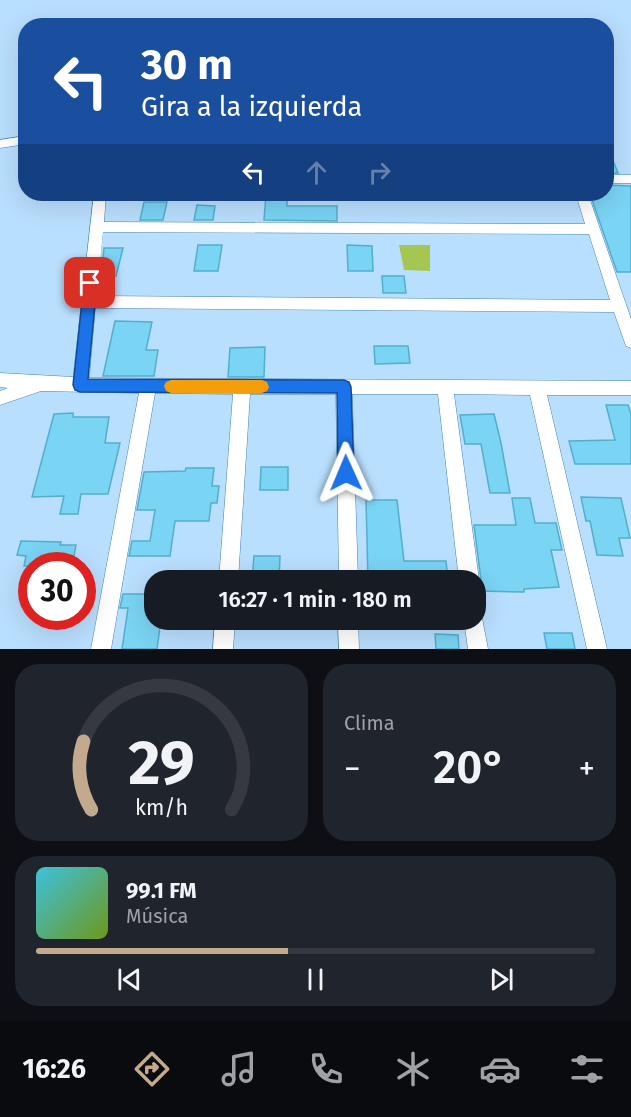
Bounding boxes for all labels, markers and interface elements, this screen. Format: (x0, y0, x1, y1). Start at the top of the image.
text: 30 m (141, 40, 233, 90)
icon: left (42, 42, 120, 120)
text: Gira a la izquierda (141, 91, 362, 123)
icon: left (237, 156, 270, 189)
icon: ahead (300, 156, 333, 189)
icon: right (363, 156, 396, 189)
pin (64, 257, 115, 308)
icon: arrive (73, 266, 106, 299)
position arrow (314, 441, 378, 505)
speed limit sign: 30 (18, 552, 96, 630)
text: 16:27 · 1 min · 180 m (218, 586, 412, 613)
text: Clima (344, 711, 395, 735)
text: 29 (128, 726, 195, 801)
text: 20° (433, 741, 506, 795)
text: − (344, 749, 361, 789)
text: + (579, 749, 595, 789)
text: km/h (135, 795, 188, 821)
text: 99.1 FM (126, 877, 197, 904)
text: Música (126, 904, 188, 928)
icon: previous (113, 963, 146, 996)
icon: pause (299, 963, 332, 996)
icon: next (485, 963, 518, 996)
icon: directions (131, 1048, 173, 1090)
icon: music (218, 1048, 260, 1090)
icon: phone (305, 1048, 347, 1090)
icon: climate (392, 1048, 434, 1090)
icon: car (479, 1048, 521, 1090)
icon: filters (566, 1048, 608, 1090)
text: 16:26 (23, 1053, 86, 1085)

